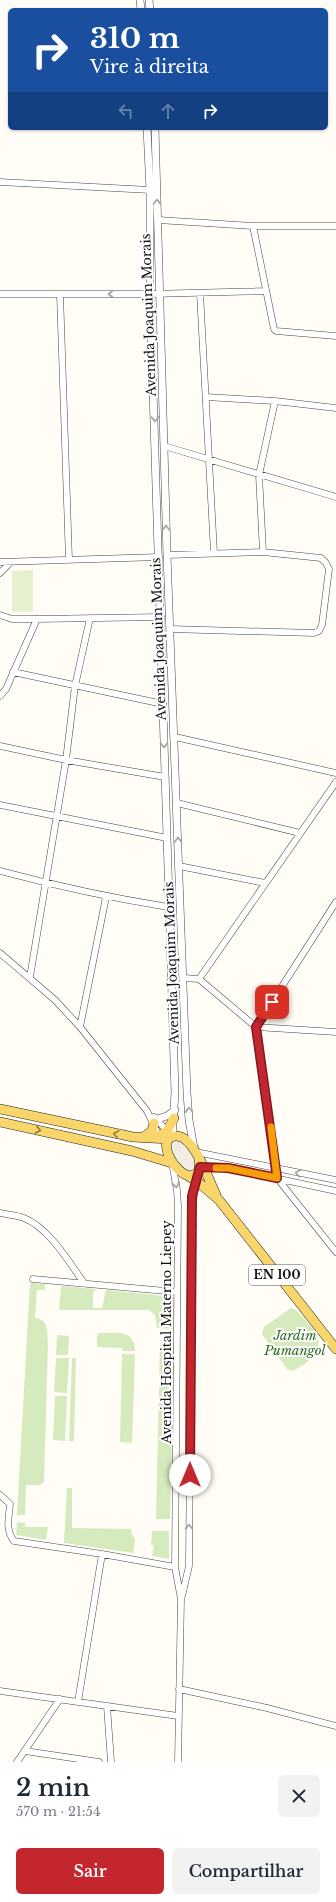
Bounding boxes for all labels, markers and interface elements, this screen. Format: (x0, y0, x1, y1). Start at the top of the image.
text: 310 m (90, 21, 180, 56)
icon: right (24, 24, 76, 76)
text: Vire à direita (90, 56, 209, 78)
icon: left (115, 100, 137, 122)
icon: ahead (157, 100, 179, 122)
icon: right (199, 100, 221, 122)
one-way arrow (153, 199, 161, 205)
street label: Avenida Joaquim Morais (137, 233, 160, 398)
one-way arrow (108, 290, 114, 298)
one-way arrow (150, 416, 159, 422)
one-way arrow (162, 525, 170, 531)
street label: Avenida Joaquim Morais (147, 557, 170, 722)
one-way arrow (160, 742, 169, 748)
one-way arrow (174, 837, 182, 843)
street label: Avenida Joaquim Morais (160, 881, 183, 1046)
pin (255, 985, 289, 1019)
icon: arrive (261, 991, 283, 1013)
one-way arrow (184, 1107, 193, 1113)
one-way arrow (35, 1126, 41, 1134)
one-way arrow (113, 1130, 119, 1138)
one-way arrow (295, 1169, 301, 1177)
one-way arrow (171, 1182, 180, 1188)
street label: Avenida Hospital Materno Liepey (158, 1220, 175, 1445)
road number: EN 100 (249, 1265, 305, 1285)
park label: Jardim Pumangol (263, 1327, 327, 1359)
position arrow (169, 1454, 211, 1496)
one-way arrow (185, 1524, 193, 1530)
text: 2 min (16, 1773, 90, 1802)
button: close (278, 1775, 320, 1817)
text: 570 m · 21:54 (16, 1803, 101, 1820)
button: Sair (16, 1848, 164, 1894)
button: Compartilhar (172, 1848, 320, 1894)

